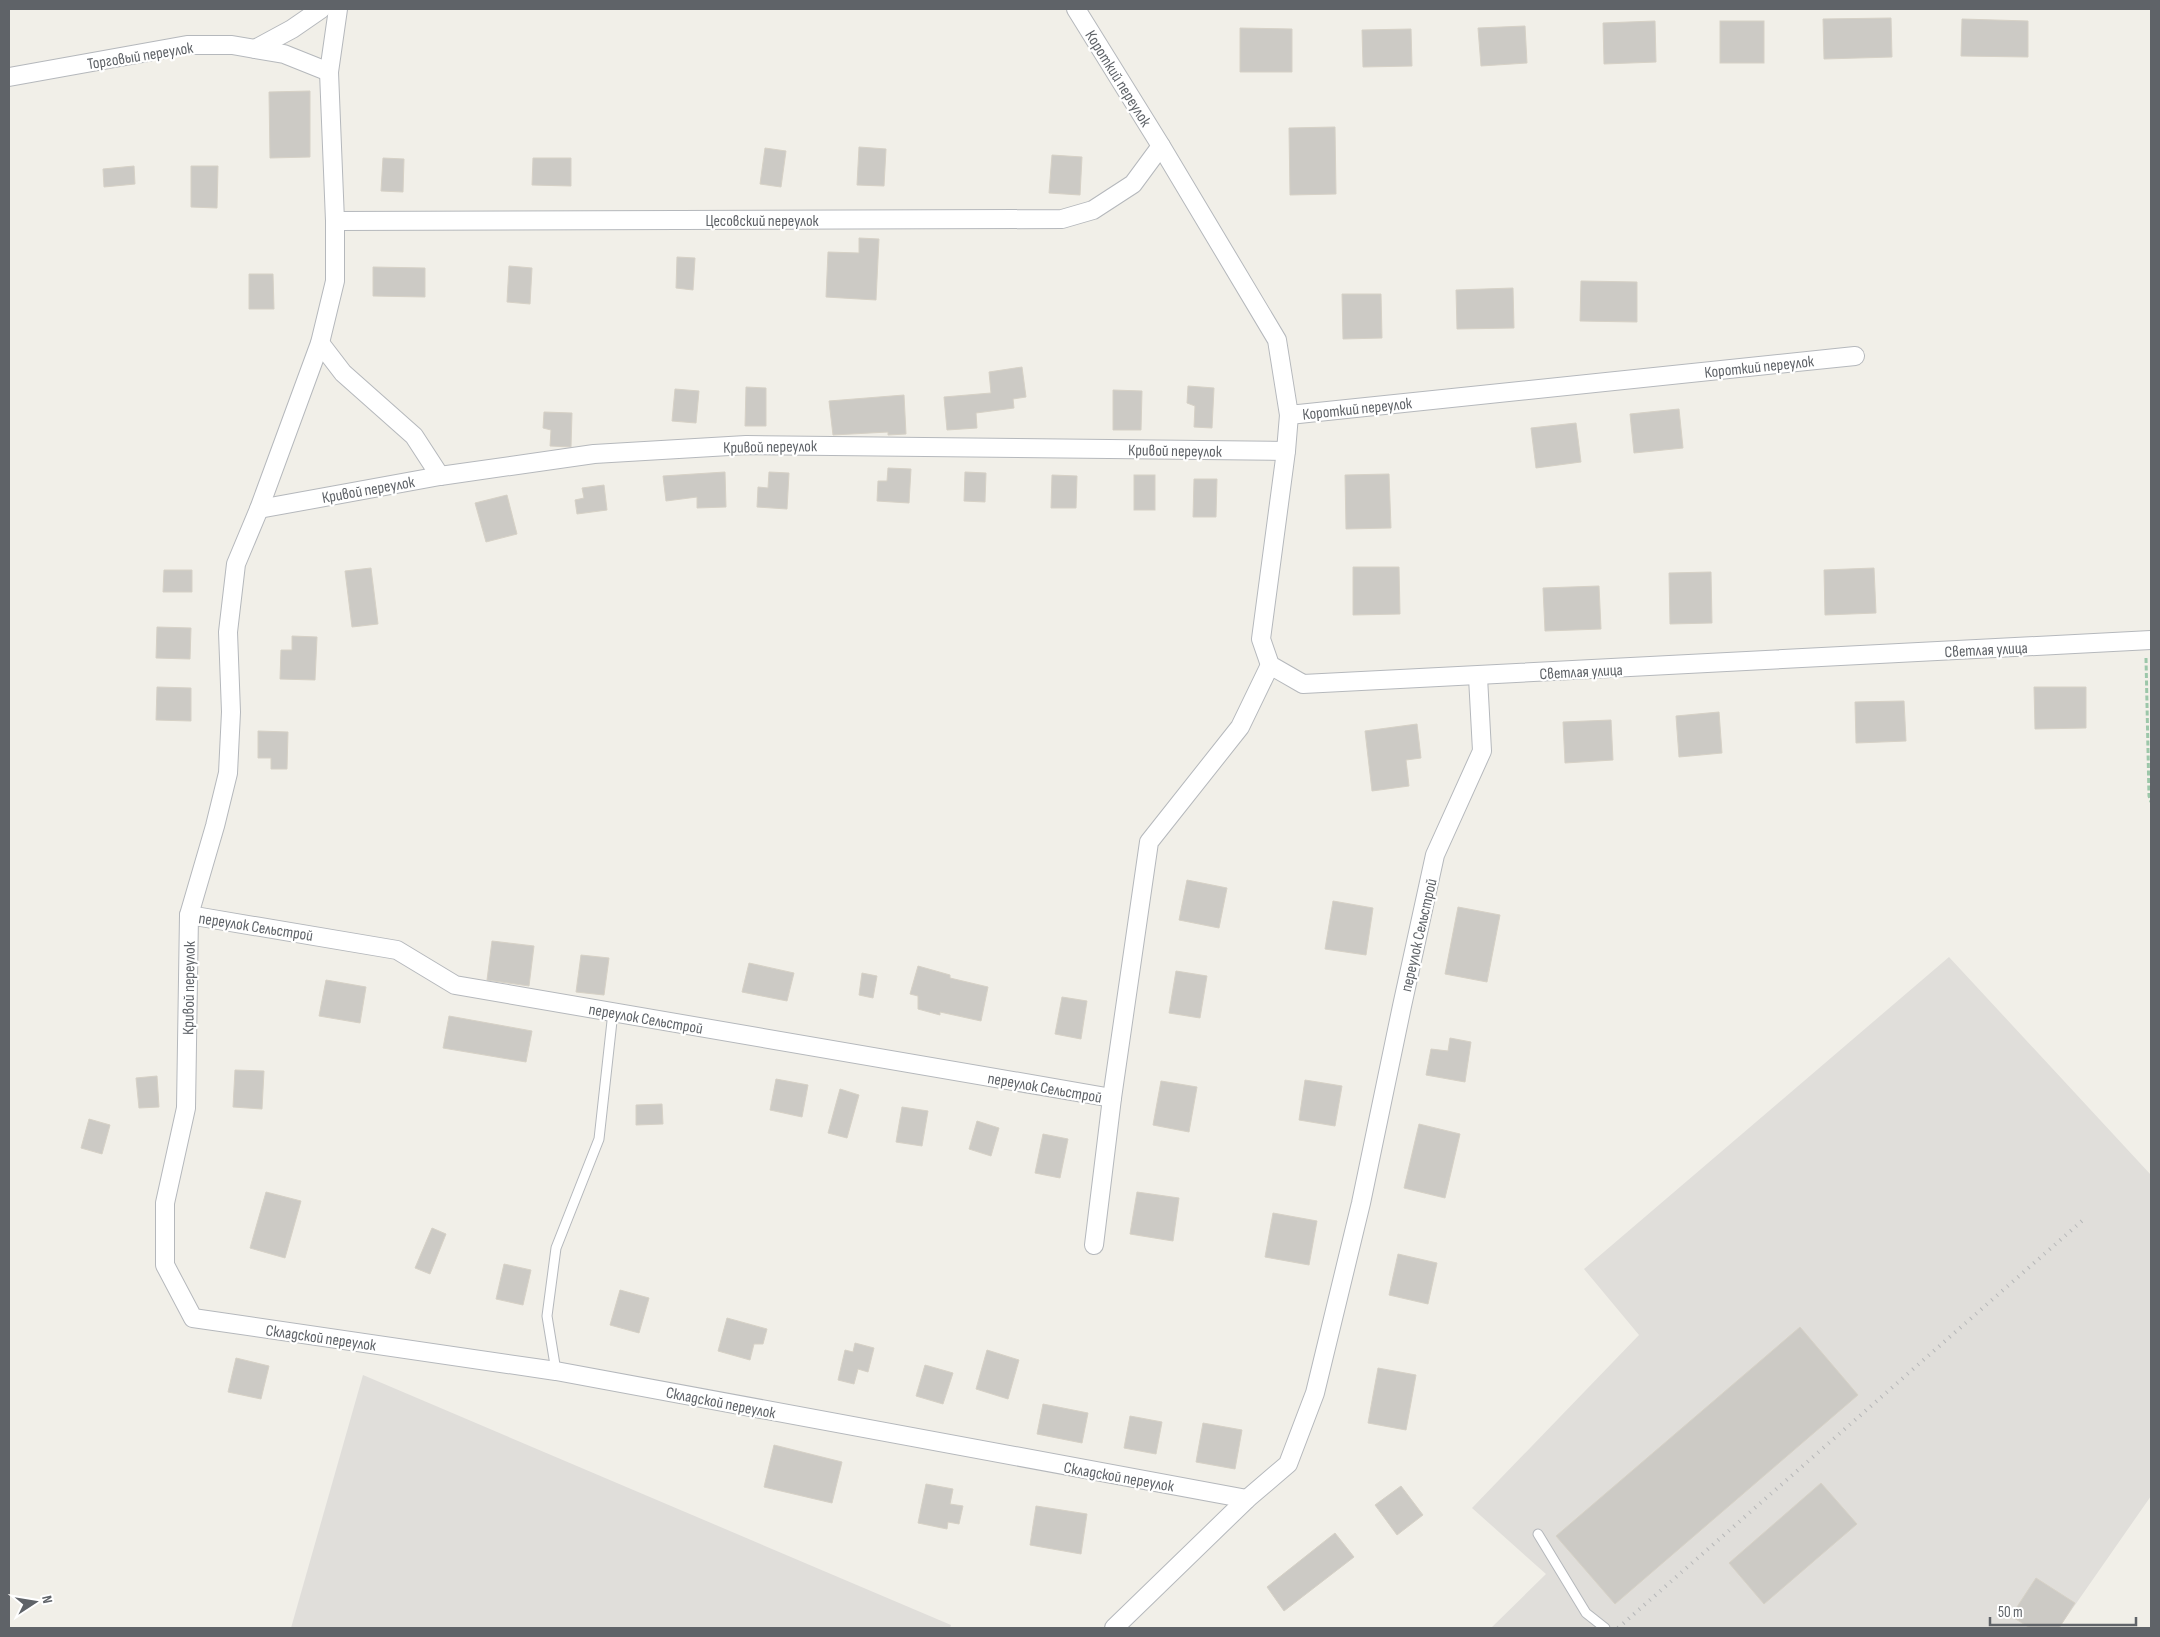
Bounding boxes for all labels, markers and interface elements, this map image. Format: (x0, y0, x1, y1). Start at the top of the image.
street label: Короткий переулок (1081, 27, 1155, 131)
street label: Торговый переулок (86, 39, 195, 74)
street label: Цесовский переулок (705, 212, 820, 231)
street label: Короткий переулок (1703, 352, 1816, 383)
street label: Короткий переулок (1301, 394, 1414, 425)
street label: Кривой переулок (723, 437, 818, 458)
street label: Кривой переулок (1128, 441, 1223, 462)
street label: Кривой переулок (320, 473, 417, 508)
street label: Светлая улица (1944, 639, 2028, 662)
street label: Светлая улица (1539, 661, 1623, 684)
street label: переулок Сельстрой (1397, 877, 1442, 994)
street label: переулок Сельстрой (197, 909, 314, 946)
street label: Кривой переулок (179, 940, 200, 1035)
street label: переулок Сельстрой (587, 1000, 704, 1039)
street label: переулок Сельстрой (986, 1069, 1103, 1108)
street label: Складской переулок (264, 1321, 378, 1356)
street label: Складской переулок (664, 1384, 778, 1424)
street label: Складской переулок (1062, 1458, 1176, 1497)
north arrow (10, 1577, 60, 1627)
text: N (38, 1594, 56, 1605)
scale bar (1990, 1594, 2136, 1626)
text: 50 m (1998, 1603, 2023, 1622)

